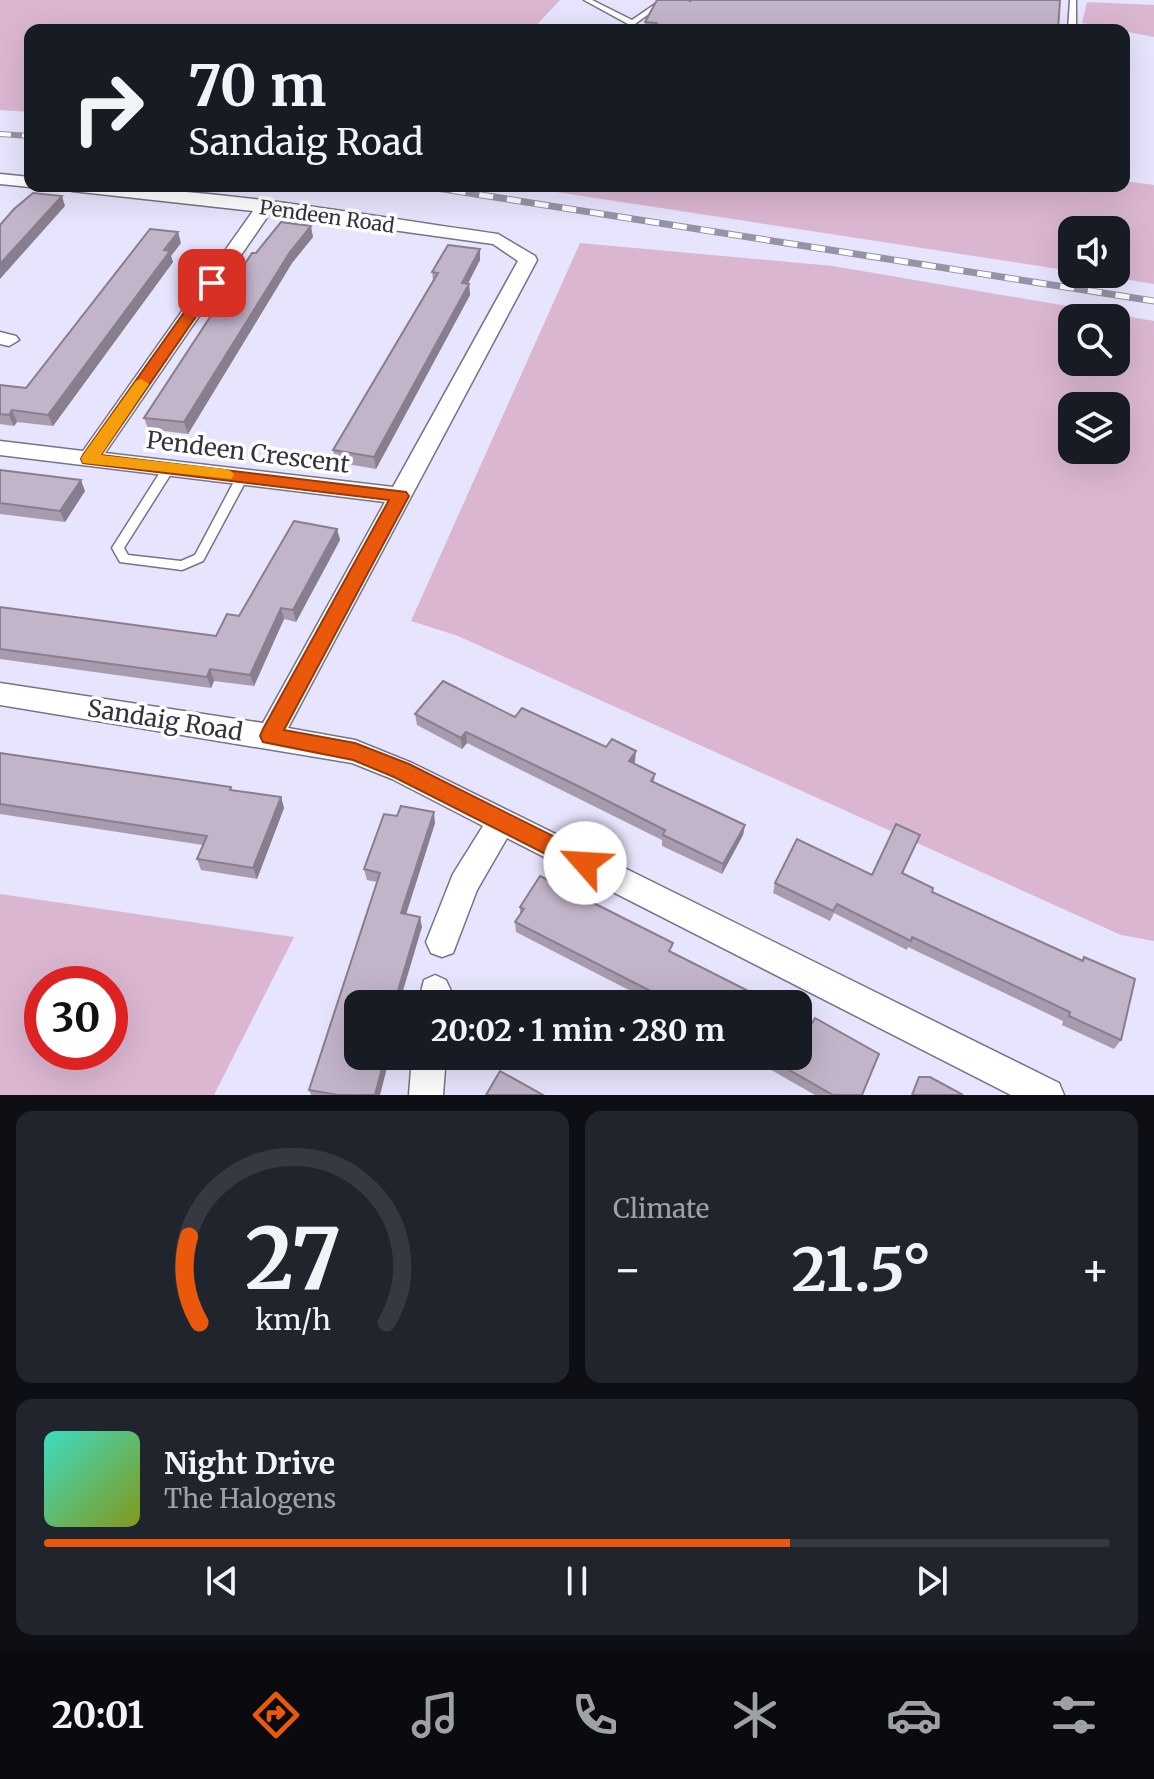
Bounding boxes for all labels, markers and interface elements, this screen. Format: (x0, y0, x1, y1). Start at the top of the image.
text: 70 m (188, 51, 326, 121)
icon: right (56, 56, 160, 160)
text: Sandaig Road (188, 120, 424, 165)
street label: Pendeen Road (258, 194, 396, 238)
map controls (1058, 216, 1130, 464)
button: sound (1058, 216, 1130, 288)
pin (178, 249, 246, 317)
icon: arrive (190, 261, 234, 305)
button: search (1058, 304, 1130, 376)
button: layers (1058, 392, 1130, 464)
street label: Pendeen Crescent (145, 424, 352, 480)
street label: Sandaig Road (85, 692, 245, 748)
position arrow (543, 821, 627, 905)
speed limit sign: 30 (24, 966, 128, 1070)
text: 20:02 · 1 min · 280 m (431, 1011, 725, 1049)
text: Climate (613, 1192, 709, 1225)
text: 27 (244, 1207, 341, 1312)
text: 21.5° (792, 1232, 931, 1307)
text: − (613, 1242, 642, 1297)
text: + (1081, 1242, 1110, 1297)
text: km/h (255, 1302, 330, 1338)
text: Night Drive (164, 1444, 335, 1482)
text: The Halogens (164, 1482, 336, 1515)
icon: previous (200, 1559, 244, 1603)
icon: pause (555, 1559, 599, 1603)
icon: next (910, 1559, 954, 1603)
icon: directions (248, 1687, 304, 1743)
icon: music (407, 1687, 463, 1743)
icon: phone (567, 1687, 623, 1743)
icon: climate (727, 1687, 783, 1743)
icon: car (886, 1687, 942, 1743)
icon: filters (1046, 1687, 1102, 1743)
text: 20:01 (52, 1693, 144, 1738)

